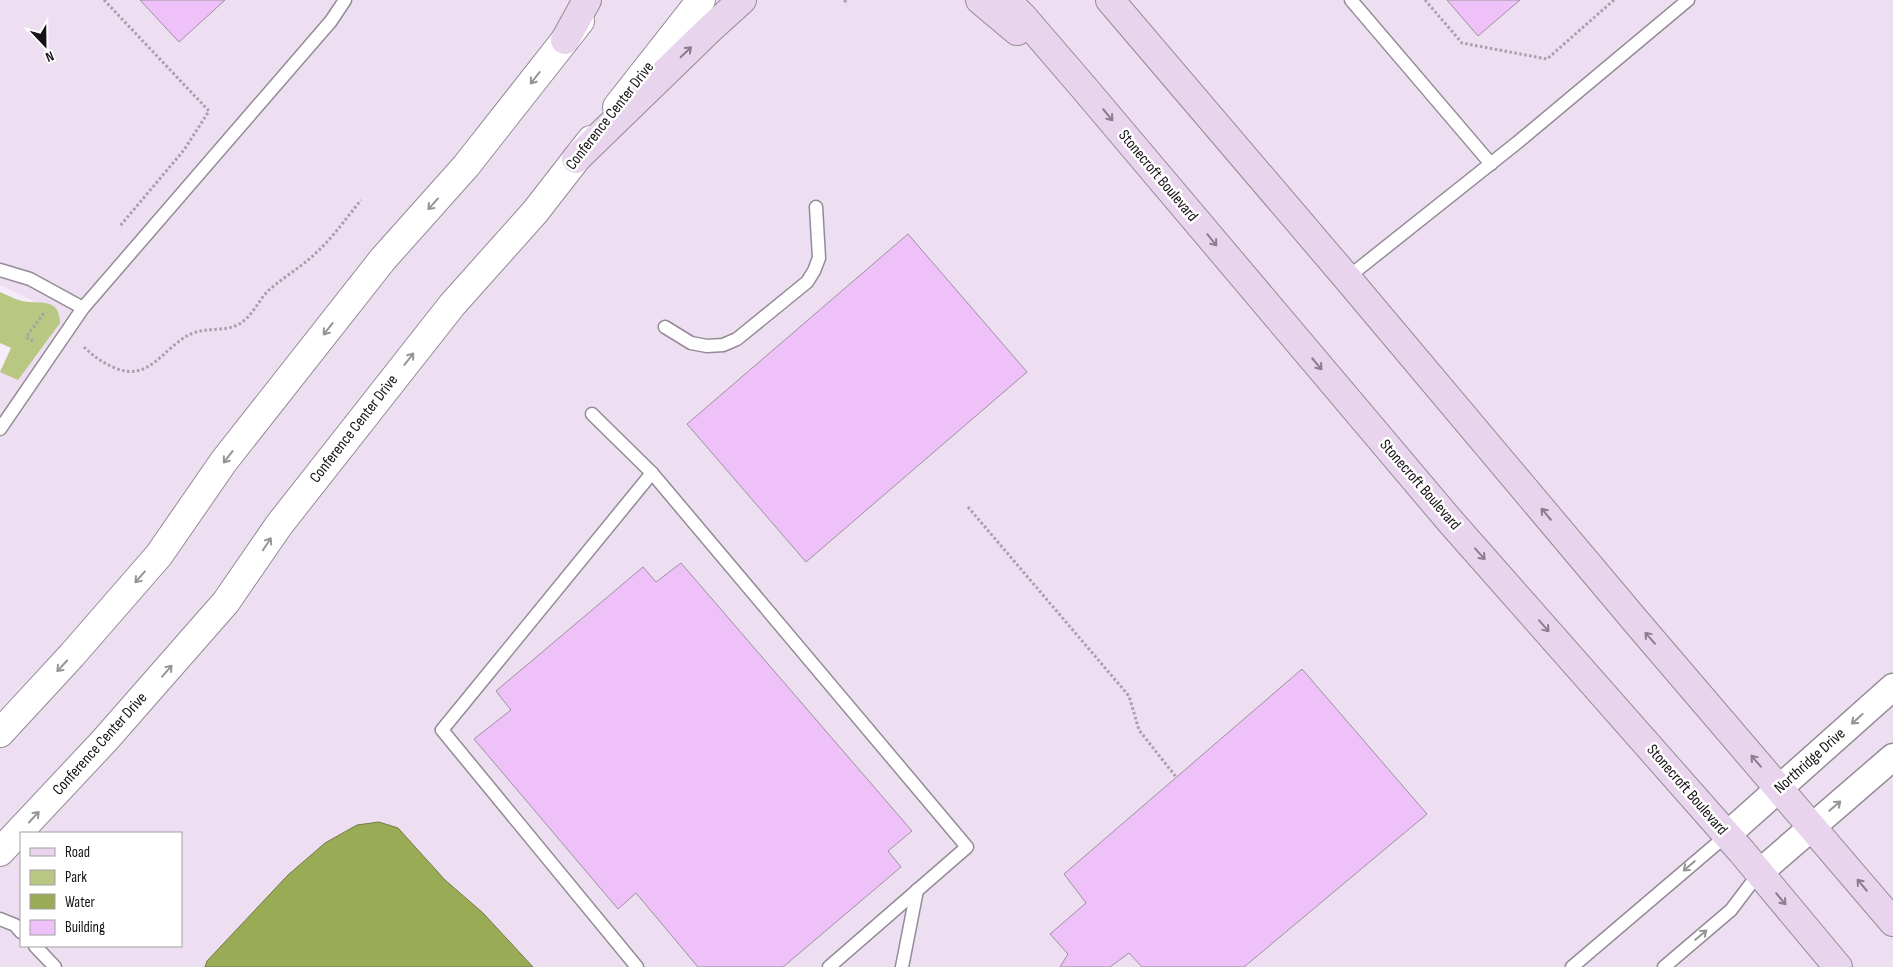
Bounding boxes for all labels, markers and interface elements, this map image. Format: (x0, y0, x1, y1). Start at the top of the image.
north arrow (20, 20, 70, 70)
one-way arrow (680, 46, 692, 58)
text: N (43, 47, 56, 66)
street label: Conference Center Drive (562, 58, 658, 174)
one-way arrow (530, 72, 541, 85)
one-way arrow (1102, 109, 1113, 122)
street label: Stonecroft Boulevard (1114, 126, 1202, 226)
one-way arrow (427, 198, 438, 211)
one-way arrow (1206, 233, 1217, 246)
one-way arrow (323, 322, 334, 335)
one-way arrow (403, 353, 414, 366)
one-way arrow (1311, 357, 1322, 370)
street label: Conference Center Drive (306, 371, 402, 487)
street label: Stonecroft Boulevard (1376, 436, 1464, 534)
one-way arrow (222, 450, 233, 463)
one-way arrow (1540, 507, 1551, 520)
one-way arrow (262, 537, 272, 551)
one-way arrow (1474, 547, 1485, 560)
one-way arrow (134, 570, 146, 583)
one-way arrow (1538, 620, 1550, 633)
one-way arrow (1645, 632, 1656, 645)
one-way arrow (56, 660, 67, 673)
one-way arrow (161, 664, 172, 677)
street label: Conference Center Drive (49, 689, 151, 799)
one-way arrow (1850, 713, 1863, 725)
street label: Northridge Drive (1771, 724, 1849, 798)
street label: Stonecroft Boulevard (1643, 741, 1731, 839)
one-way arrow (1750, 755, 1762, 768)
one-way arrow (1829, 801, 1842, 812)
one-way arrow (28, 811, 40, 823)
legend (20, 832, 182, 947)
text: Road (65, 843, 90, 862)
one-way arrow (1683, 861, 1696, 872)
text: Park (65, 868, 87, 887)
one-way arrow (1856, 879, 1867, 892)
one-way arrow (1775, 892, 1786, 905)
text: Water (65, 893, 96, 912)
text: Building (65, 918, 105, 937)
one-way arrow (1695, 930, 1708, 941)

